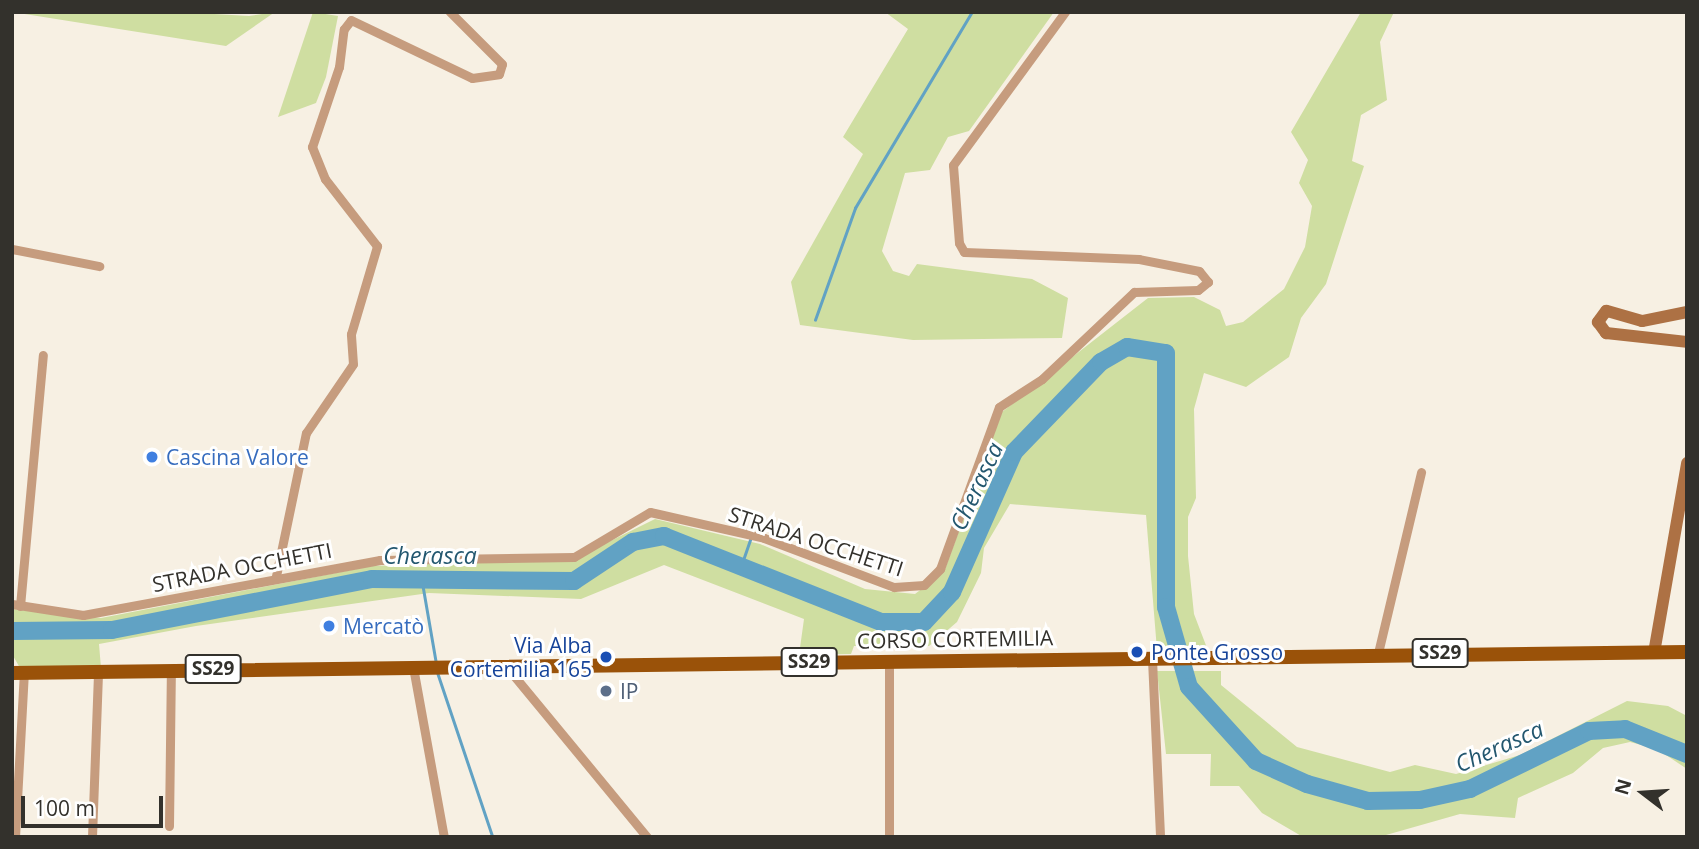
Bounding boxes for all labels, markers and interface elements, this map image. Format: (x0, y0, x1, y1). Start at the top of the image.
water label: Cherasca (944, 438, 1008, 534)
place label: Cascina Valore (166, 444, 309, 470)
marker: Cascina Valore (144, 449, 160, 465)
street label: STRADA OCCHETTI (725, 501, 907, 581)
street label: STRADA OCCHETTI (150, 537, 334, 597)
water label: Cherasca (383, 541, 477, 569)
place label: Mercatò (343, 613, 424, 639)
marker: Mercatò (321, 618, 337, 634)
street label: CORSO CORTEMILIA (857, 625, 1053, 653)
place label: Via Alba Cortemilia 165 (450, 632, 592, 682)
road number: SS29 (1410, 638, 1470, 668)
place label: Ponte Grosso (1151, 639, 1283, 665)
marker: Ponte Grosso (1129, 644, 1145, 660)
road number: SS29 (779, 646, 839, 678)
marker: Via Alba Cortemilia 165 (598, 649, 614, 665)
road number: SS29 (183, 654, 243, 684)
place label: IP (620, 678, 638, 704)
marker: IP (598, 683, 614, 699)
water label: Cherasca (1451, 714, 1547, 778)
north arrow (1608, 758, 1678, 828)
text: N (1608, 776, 1638, 798)
scale bar (24, 782, 166, 826)
text: 100 m (34, 794, 95, 822)

